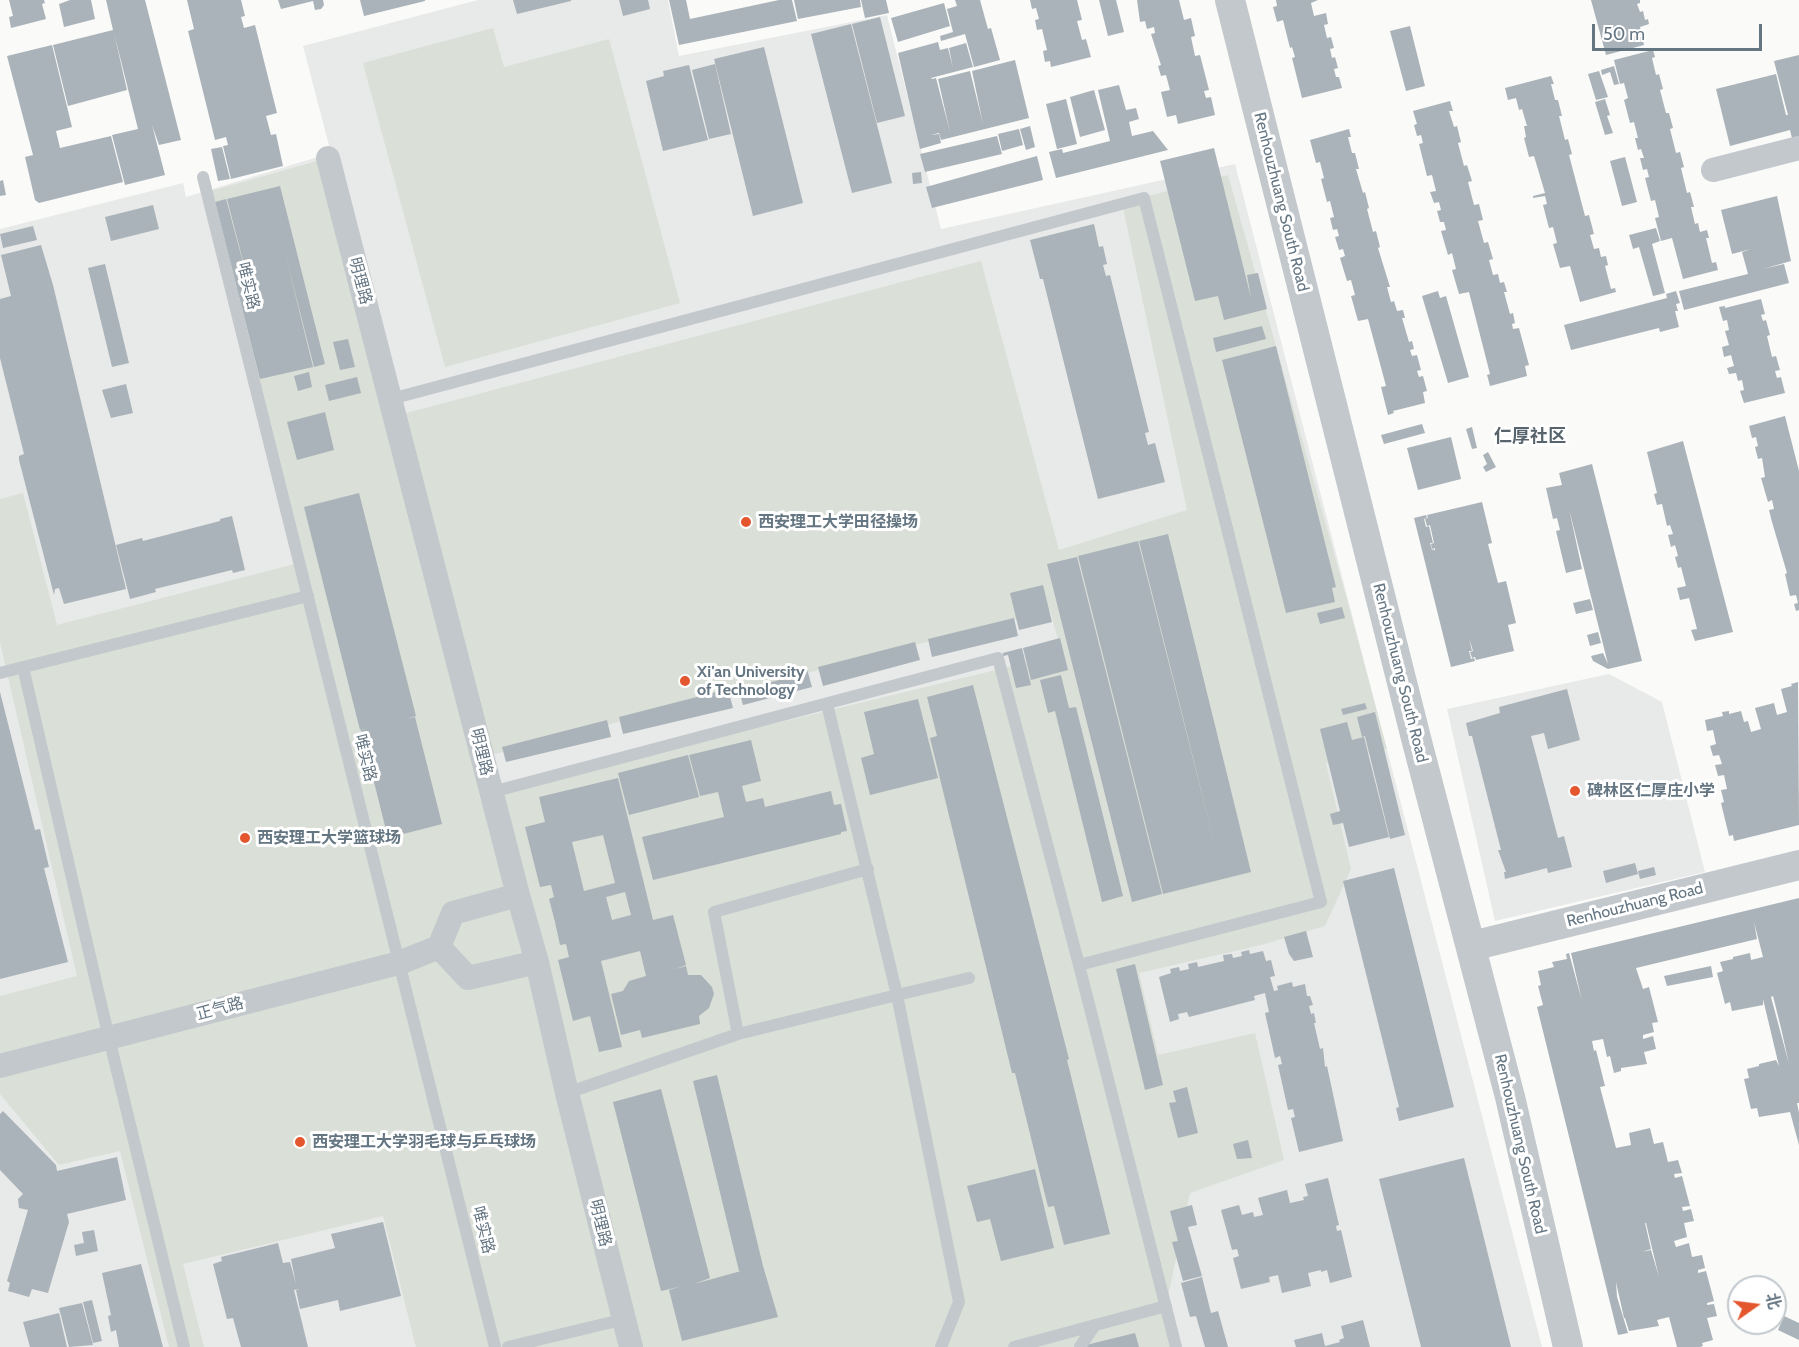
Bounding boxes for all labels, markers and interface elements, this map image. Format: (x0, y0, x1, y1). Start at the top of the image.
scale bar (1595, 12, 1764, 50)
text: 50 m (1603, 23, 1645, 45)
street label: Renhouzhuang South Road (1249, 110, 1313, 294)
street label: 明理路 (345, 255, 375, 307)
street label: 唯实路 (233, 260, 263, 312)
district label: 仁厚社区 (1494, 426, 1566, 448)
place label: 西安理工大学田径操场 (758, 512, 918, 532)
marker: 西安理工大学田径操场 (739, 515, 753, 529)
street label: Renhouzhuang South Road (1368, 581, 1432, 765)
place label: Xi'an University of Technology (697, 662, 805, 700)
marker: Xi'an University of Technology (678, 674, 692, 688)
street label: 明理路 (466, 726, 496, 778)
street label: 唯实路 (350, 732, 380, 784)
place label: 碑林区仁厚庄小学 (1587, 781, 1715, 801)
marker: 碑林区仁厚庄小学 (1568, 784, 1582, 798)
place label: 西安理工大学篮球场 (257, 828, 401, 848)
marker: 西安理工大学篮球场 (238, 831, 252, 845)
street label: Renhouzhuang Road (1565, 879, 1705, 931)
street label: 正气路 (194, 994, 246, 1024)
street label: Renhouzhuang South Road (1490, 1052, 1550, 1236)
place label: 西安理工大学羽毛球与乒乓球场 (312, 1132, 536, 1152)
marker: 西安理工大学羽毛球与乒乓球场 (293, 1135, 307, 1149)
street label: 明理路 (585, 1197, 615, 1249)
street label: 唯实路 (468, 1204, 498, 1256)
north arrow (1727, 1275, 1787, 1335)
text: 北 (1762, 1291, 1784, 1311)

